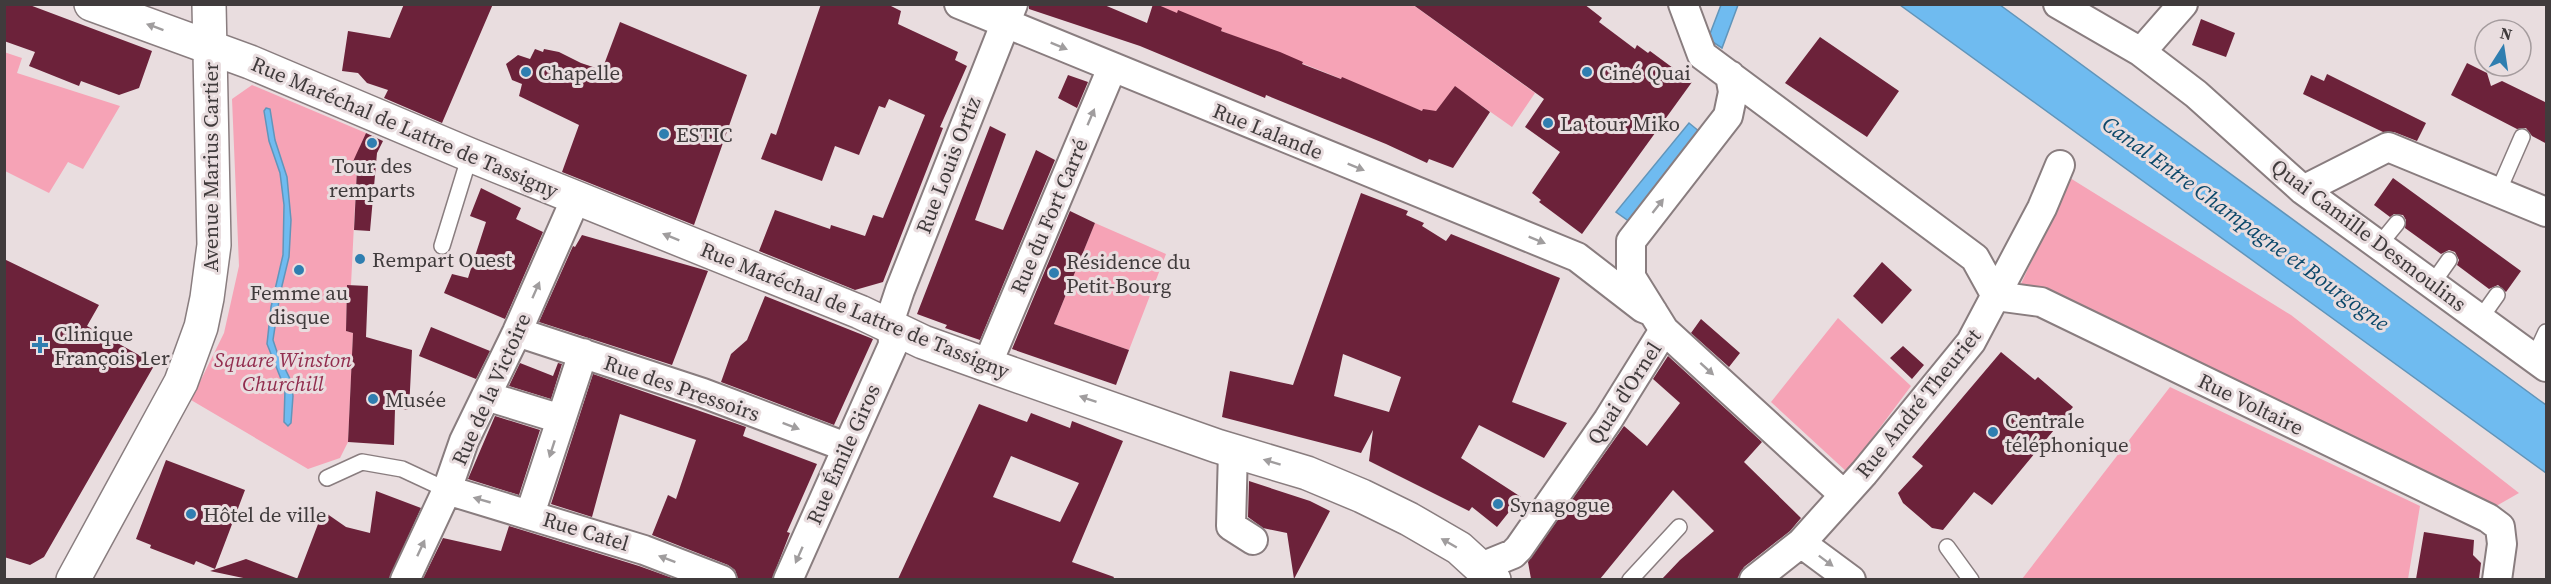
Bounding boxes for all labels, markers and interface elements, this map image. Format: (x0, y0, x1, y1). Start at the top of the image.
north arrow (2473, 18, 2533, 78)
text: N (2498, 21, 2514, 45)
one-way arrow (146, 22, 164, 32)
one-way arrow (1050, 42, 1068, 51)
street label: Rue Maréchal de Lattre de Tassigny (247, 49, 563, 205)
place label: Chapelle (538, 58, 620, 87)
place label: Ciné Quai (1599, 58, 1691, 87)
street label: Avenue Marius Cartier (196, 62, 225, 272)
marker: Chapelle (519, 65, 533, 79)
marker: Ciné Quai (1580, 65, 1594, 79)
street label: Rue Louis Ortiz (909, 92, 988, 238)
street label: Rue Lalande (1209, 96, 1327, 166)
one-way arrow (1086, 108, 1096, 126)
place label: La tour Miko (1560, 109, 1680, 138)
water label: Canal Entre Champagne et Bourgogne (2096, 109, 2396, 337)
marker: La tour Miko (1541, 116, 1555, 130)
place label: ESTIC (676, 120, 732, 149)
marker: ESTIC (657, 127, 671, 141)
street label: Rue du Fort Carré (1003, 134, 1095, 298)
marker: Tour des remparts (365, 136, 379, 150)
place label: Tour des remparts (329, 151, 415, 204)
street label: Quai Camille Desmoulins (2265, 152, 2473, 318)
one-way arrow (1348, 162, 1366, 172)
one-way arrow (1651, 199, 1663, 214)
one-way arrow (662, 232, 680, 242)
street label: Rue Maréchal de Lattre de Tassigny (696, 235, 1014, 385)
one-way arrow (1528, 236, 1546, 245)
place label: Rempart Ouest (372, 245, 512, 274)
place label: Résidence du Petit-Bourg (1066, 247, 1191, 300)
marker: Rempart Ouest (353, 252, 367, 266)
marker: Femme au disque (292, 263, 306, 277)
marker: Résidence du Petit-Bourg (1047, 266, 1061, 280)
place label: Femme au disque (250, 278, 348, 331)
one-way arrow (531, 281, 541, 299)
street label: Rue de la Victoire (444, 308, 538, 470)
place label: Clinique François 1er (54, 319, 170, 372)
street label: Rue André Theuriet (1849, 322, 1987, 484)
marker: Clinique François 1er (31, 336, 49, 354)
street label: Quai d'Ornel (1580, 336, 1668, 450)
park label: Square Winston Churchill (214, 345, 352, 398)
street label: Rue des Pressoirs (600, 348, 764, 428)
one-way arrow (1699, 362, 1714, 375)
street label: Rue Voltaire (2193, 366, 2309, 442)
street label: Rue Émile Giros (799, 379, 887, 529)
place label: Musée (385, 385, 446, 414)
marker: Musée (366, 392, 380, 406)
one-way arrow (1079, 394, 1097, 404)
place label: Centrale téléphonique (2005, 406, 2129, 459)
one-way arrow (782, 422, 800, 431)
marker: Centrale téléphonique (1986, 425, 2000, 439)
one-way arrow (546, 440, 556, 458)
one-way arrow (1263, 457, 1281, 466)
place label: Synagogue (1510, 490, 1610, 519)
one-way arrow (472, 495, 490, 504)
marker: Synagogue (1491, 497, 1505, 511)
place label: Hôtel de ville (203, 500, 327, 529)
street label: Rue Catel (539, 504, 633, 558)
marker: Hôtel de ville (184, 507, 198, 521)
one-way arrow (1441, 537, 1457, 548)
one-way arrow (416, 539, 425, 556)
one-way arrow (794, 546, 804, 564)
one-way arrow (658, 553, 676, 563)
one-way arrow (1818, 555, 1833, 567)

